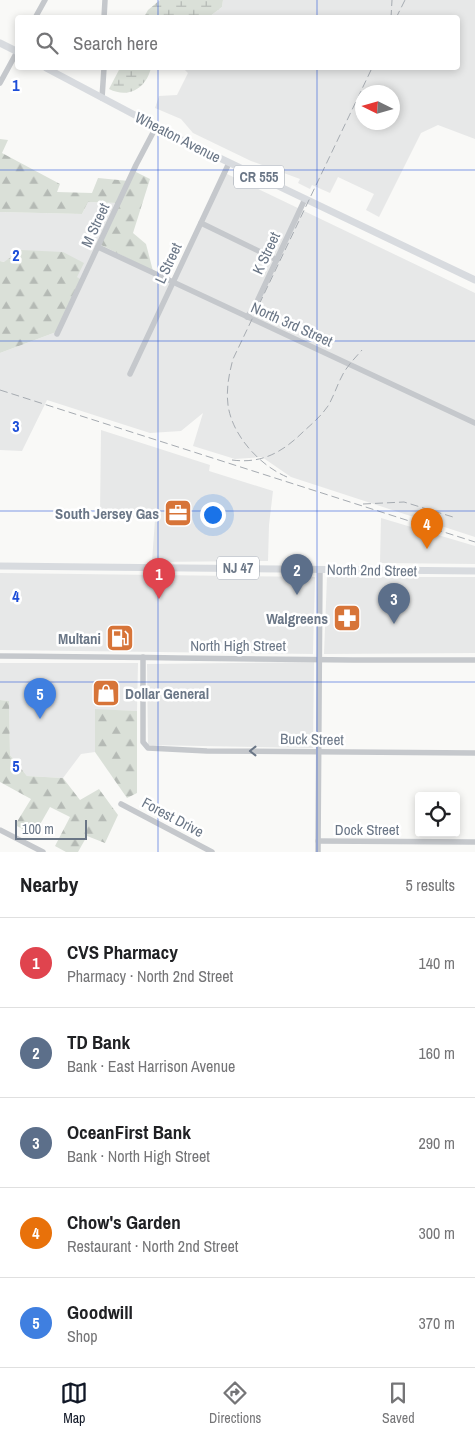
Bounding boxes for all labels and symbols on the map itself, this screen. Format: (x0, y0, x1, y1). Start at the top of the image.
text: 1 (12, 74, 20, 96)
north arrow (355, 85, 400, 130)
street label: Wheaton Avenue (132, 106, 225, 168)
road number: CR 555 (234, 166, 284, 188)
street label: M Street (76, 199, 115, 251)
street label: K Street (247, 228, 285, 278)
street label: L Street (149, 239, 187, 287)
text: 2 (12, 244, 20, 266)
street label: North 3rd Street (248, 297, 337, 352)
text: 3 (12, 415, 20, 437)
office icon: South Jersey Gas (163, 498, 193, 528)
your location (200, 502, 226, 528)
place label: South Jersey Gas (55, 503, 159, 524)
pin: 4 (411, 508, 443, 549)
pin: 2 (281, 554, 313, 595)
road number: NJ 47 (217, 556, 259, 580)
pin: 1 (143, 558, 175, 599)
street label: North 2nd Street (327, 559, 418, 581)
pin: 3 (378, 583, 410, 624)
text: 4 (12, 585, 20, 607)
pharmacy icon: Walgreens (332, 603, 362, 633)
place label: Walgreens (266, 608, 328, 629)
fuel station icon: Multani (105, 623, 135, 653)
place label: Multani (58, 628, 101, 649)
street label: North High Street (190, 635, 286, 656)
pin: 5 (24, 678, 56, 719)
shop icon: Dollar General (91, 678, 121, 708)
place label: Dollar General (125, 683, 209, 704)
street label: Buck Street (280, 728, 345, 750)
one-way arrow (249, 746, 256, 756)
text: 5 (12, 755, 20, 777)
street label: Forest Drive (138, 792, 208, 842)
scale bar (15, 817, 88, 840)
street label: Dock Street (335, 819, 400, 840)

